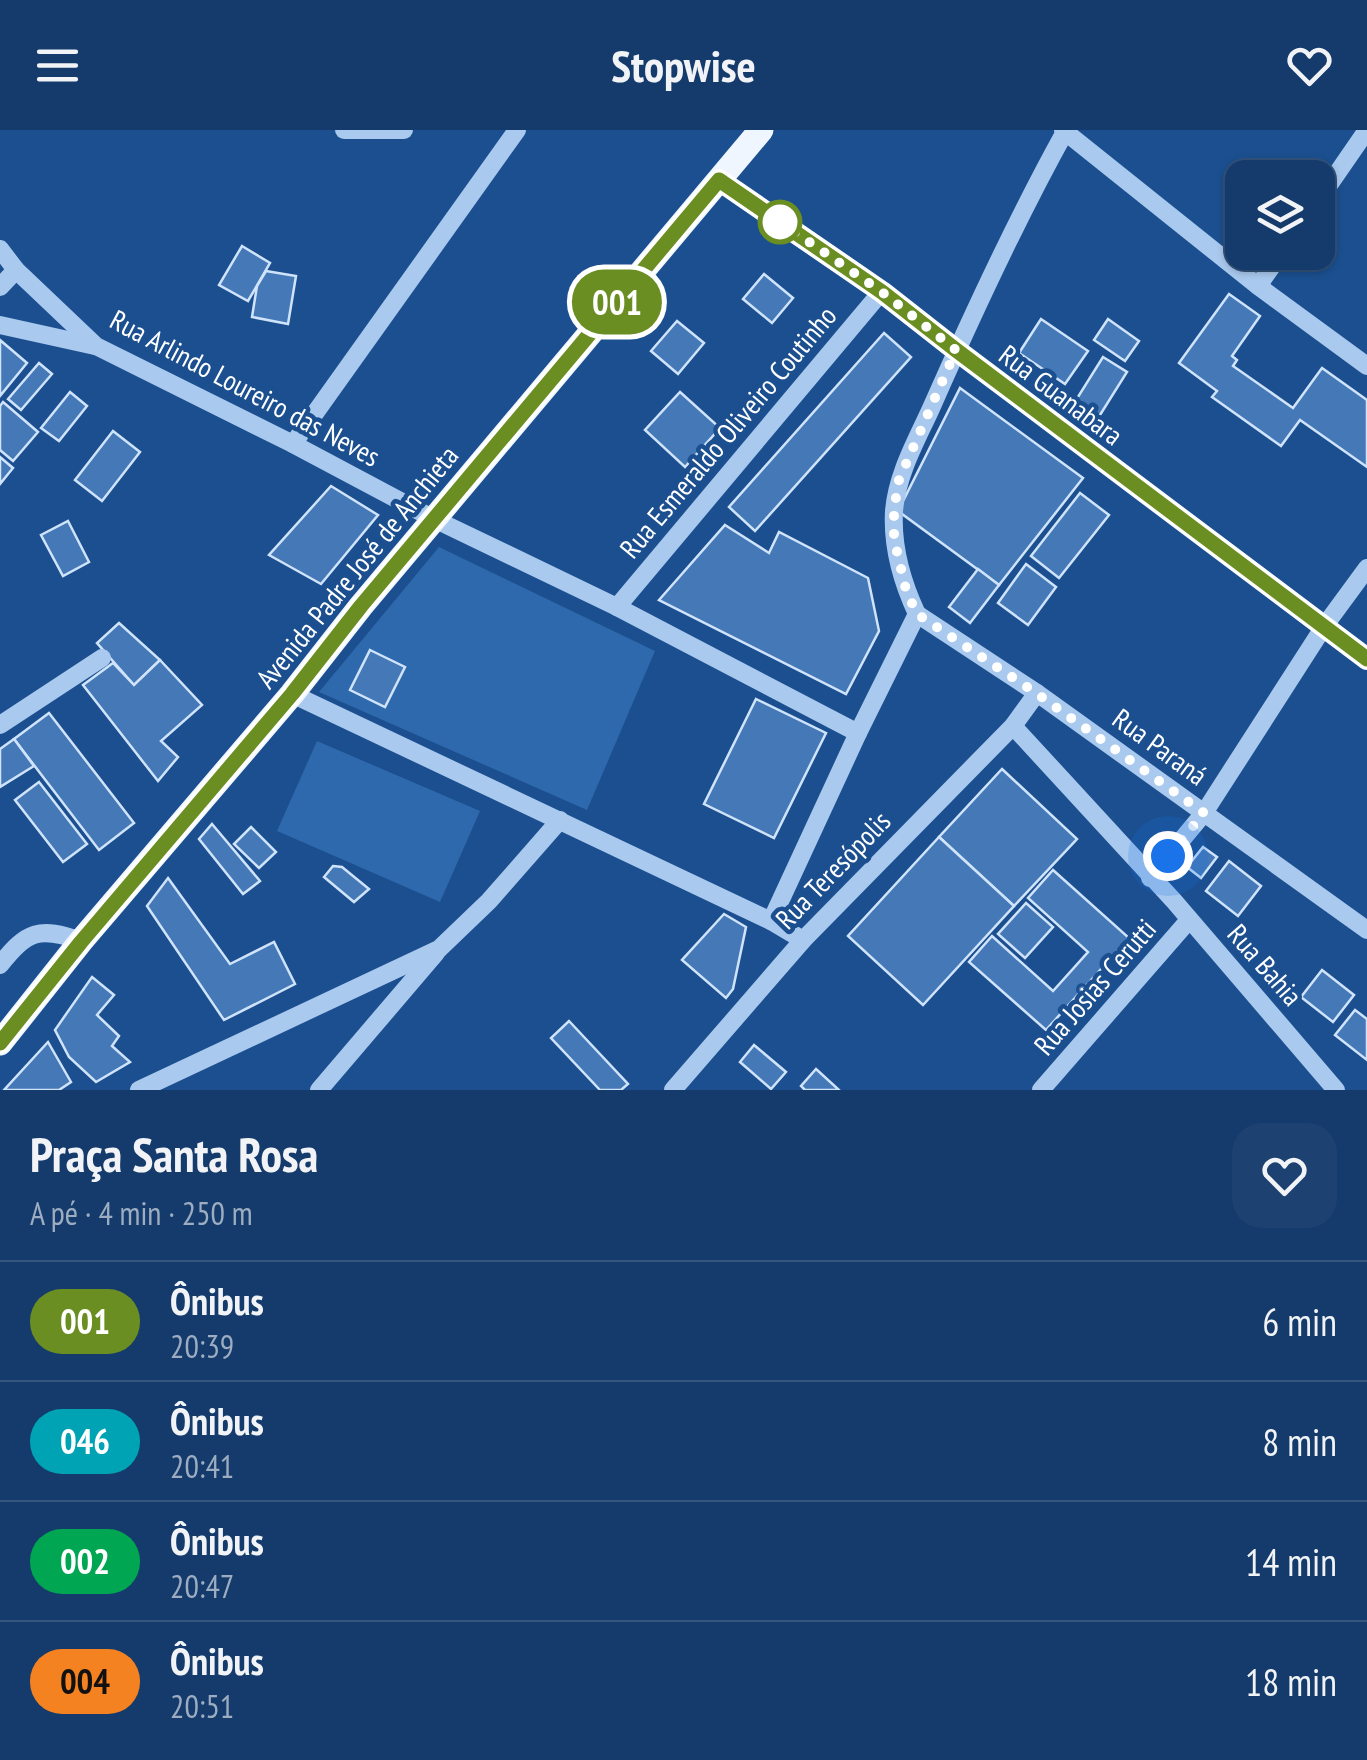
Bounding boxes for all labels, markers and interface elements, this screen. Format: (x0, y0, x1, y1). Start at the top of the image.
text: Stopwise (611, 36, 756, 94)
icon: menu (30, 38, 85, 93)
icon: heart (1282, 38, 1337, 93)
map controls (1225, 160, 1335, 270)
button: layers (1225, 160, 1335, 270)
unlabelled marker (759, 201, 801, 243)
line badge: 001 (560, 270, 674, 334)
text: 001 (592, 279, 642, 325)
street label: Rua Esmeraldo Oliveiro Coutinho (611, 298, 844, 566)
street label: Rua Arlindo Loureiro das Neves (104, 301, 387, 474)
street label: Rua Guanabara (992, 336, 1131, 453)
street label: Avenida Padre José de Anchieta (247, 438, 466, 696)
street label: Rua Paraná (1106, 700, 1215, 793)
street label: Rua Teresópolis (767, 803, 898, 937)
your location (1143, 831, 1193, 881)
street label: Rua Josias Cerutti (1025, 911, 1164, 1062)
street label: Rua Bahia (1220, 916, 1311, 1013)
text: Praça Santa Rosa (30, 1123, 318, 1185)
button: heart (1232, 1123, 1337, 1228)
text: A pé · 4 min · 250 m (30, 1192, 253, 1234)
text: Ônibus (170, 1276, 264, 1325)
text: 6 min (1262, 1297, 1337, 1346)
text: 001 (60, 1298, 110, 1344)
text: 20:39 (170, 1325, 234, 1367)
text: Ônibus (170, 1396, 264, 1445)
text: 8 min (1262, 1417, 1337, 1466)
text: 046 (60, 1418, 110, 1464)
text: 20:41 (170, 1445, 234, 1487)
text: Ônibus (170, 1516, 264, 1565)
text: 14 min (1245, 1537, 1337, 1586)
text: 002 (60, 1538, 110, 1584)
text: 20:47 (170, 1565, 234, 1607)
text: Ônibus (170, 1636, 264, 1685)
text: 18 min (1245, 1657, 1337, 1706)
text: 004 (60, 1658, 110, 1704)
text: 20:51 (170, 1685, 234, 1727)

